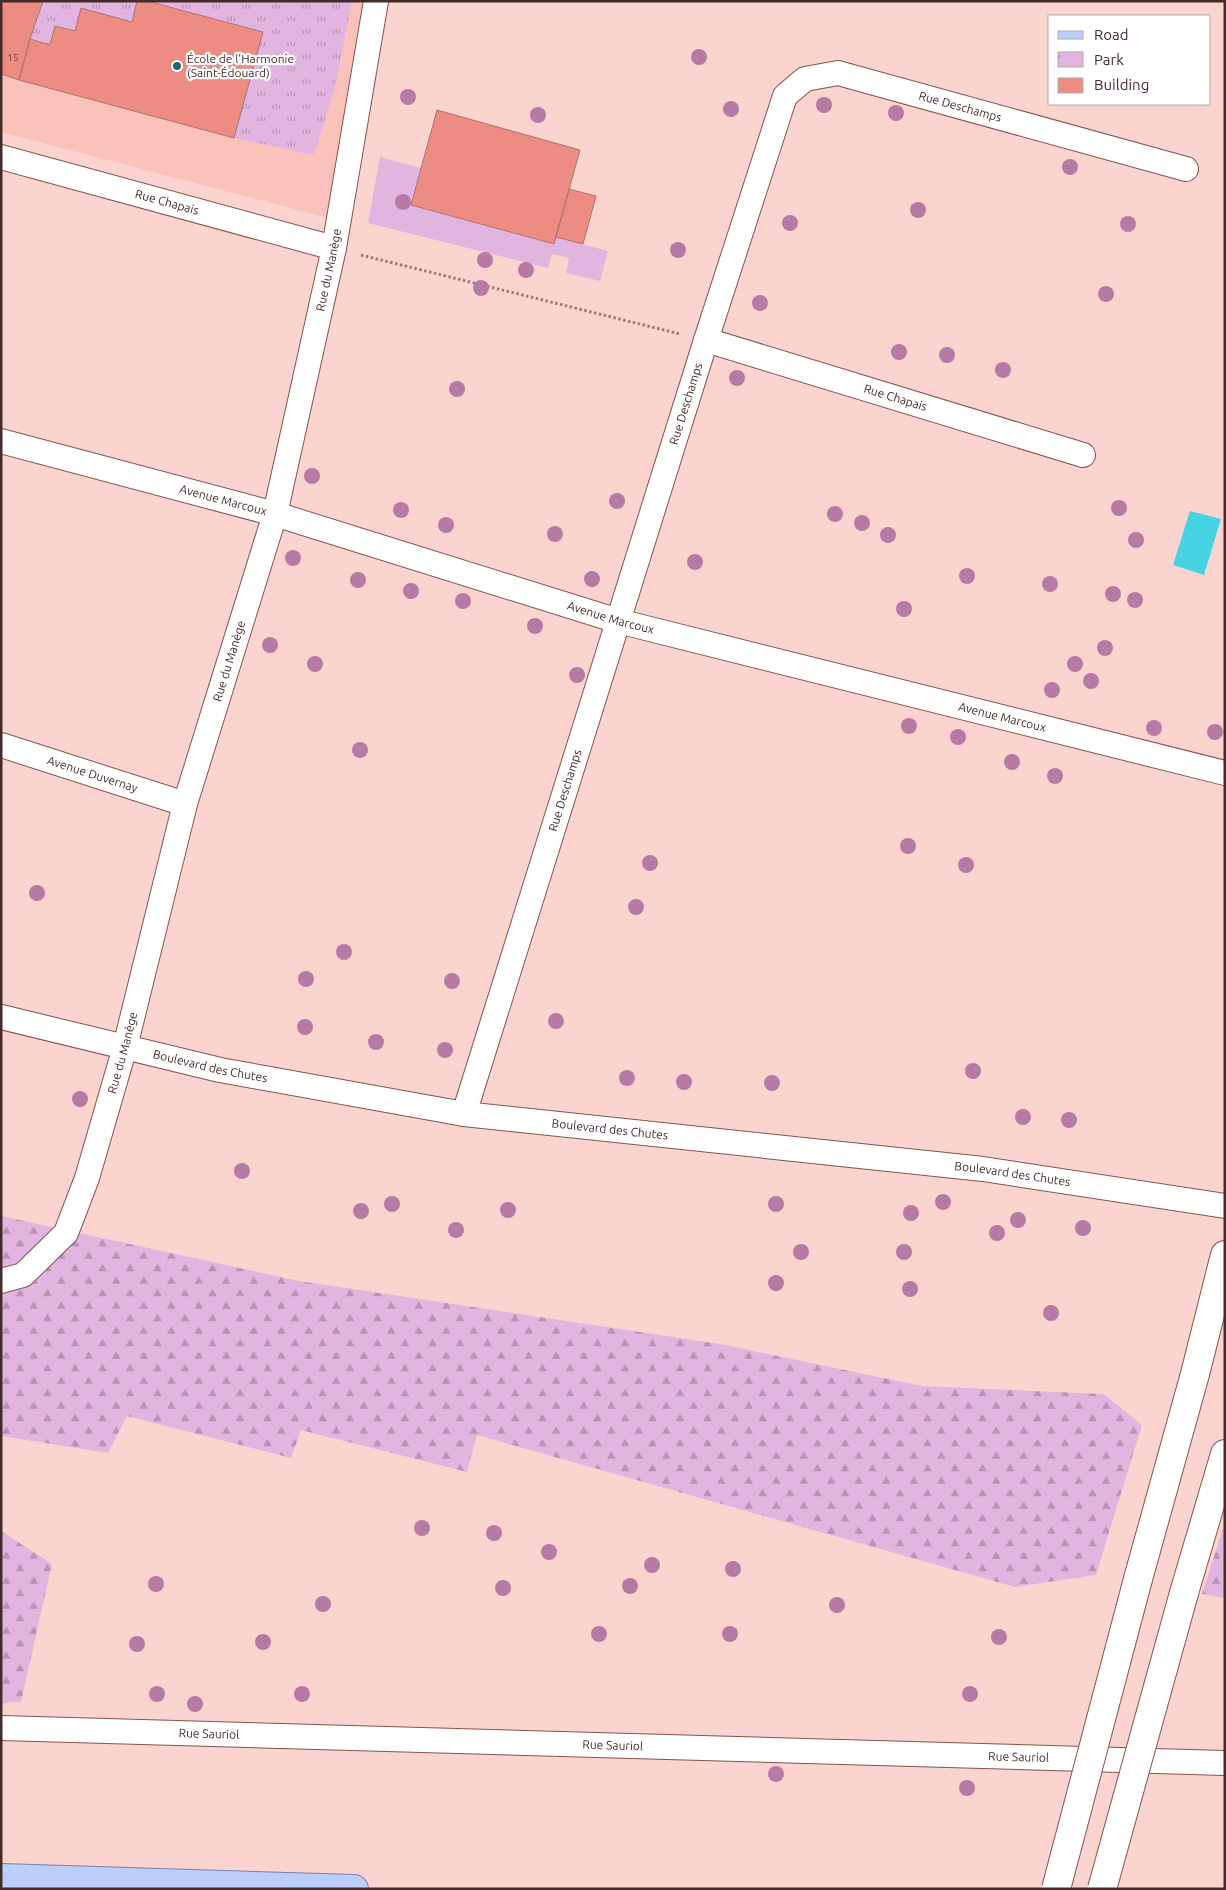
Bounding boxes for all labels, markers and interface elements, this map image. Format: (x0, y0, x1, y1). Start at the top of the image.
legend (1048, 15, 1211, 105)
text: Road (1094, 26, 1129, 43)
text: Park (1094, 51, 1124, 68)
house number: 15 (7, 52, 19, 63)
place label: École de l'Harmonie (Saint-Édouard) (187, 52, 294, 80)
marker: École de l'Harmonie (Saint-Édouard) (171, 60, 183, 72)
text: Building (1094, 76, 1149, 93)
street label: Rue Deschamps (918, 89, 1003, 124)
street label: Rue Chapais (134, 187, 200, 217)
street label: Rue du Manège (313, 228, 343, 312)
street label: Rue Deschamps (667, 361, 704, 446)
street label: Rue Chapais (862, 382, 929, 413)
street label: Avenue Marcoux (178, 482, 268, 518)
street label: Avenue Marcoux (566, 599, 656, 636)
street label: Rue du Manège (210, 619, 247, 703)
street label: Avenue Marcoux (957, 700, 1048, 734)
street label: Rue Deschamps (546, 748, 584, 833)
street label: Avenue Duvernay (46, 753, 140, 794)
street label: Rue du Manège (105, 1011, 139, 1095)
street label: Boulevard des Chutes (152, 1047, 269, 1084)
street label: Boulevard des Chutes (551, 1116, 669, 1142)
street label: Boulevard des Chutes (954, 1159, 1071, 1188)
street label: Rue Sauriol (178, 1726, 239, 1741)
street label: Rue Sauriol (582, 1738, 643, 1752)
street label: Rue Sauriol (988, 1749, 1049, 1764)

